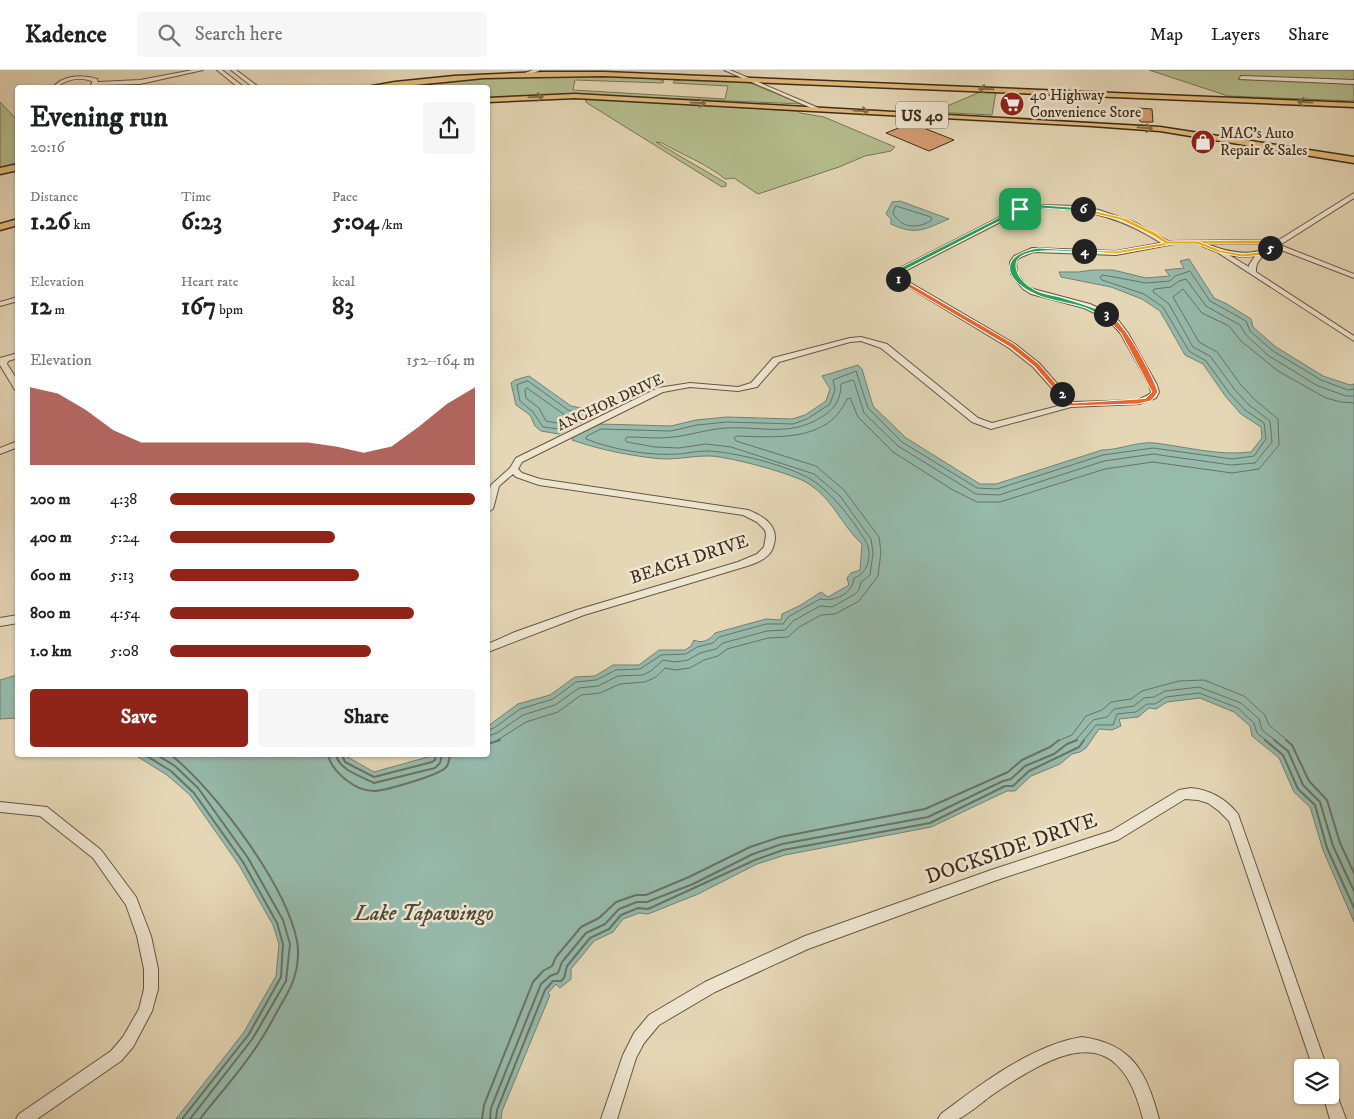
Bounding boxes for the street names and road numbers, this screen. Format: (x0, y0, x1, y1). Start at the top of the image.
road number: US 40 (896, 102, 948, 128)
street label: ANCHOR DRIVE (554, 369, 667, 435)
street label: BEACH DRIVE (627, 530, 752, 589)
street label: DOCKSIDE DRIVE (922, 807, 1101, 890)

